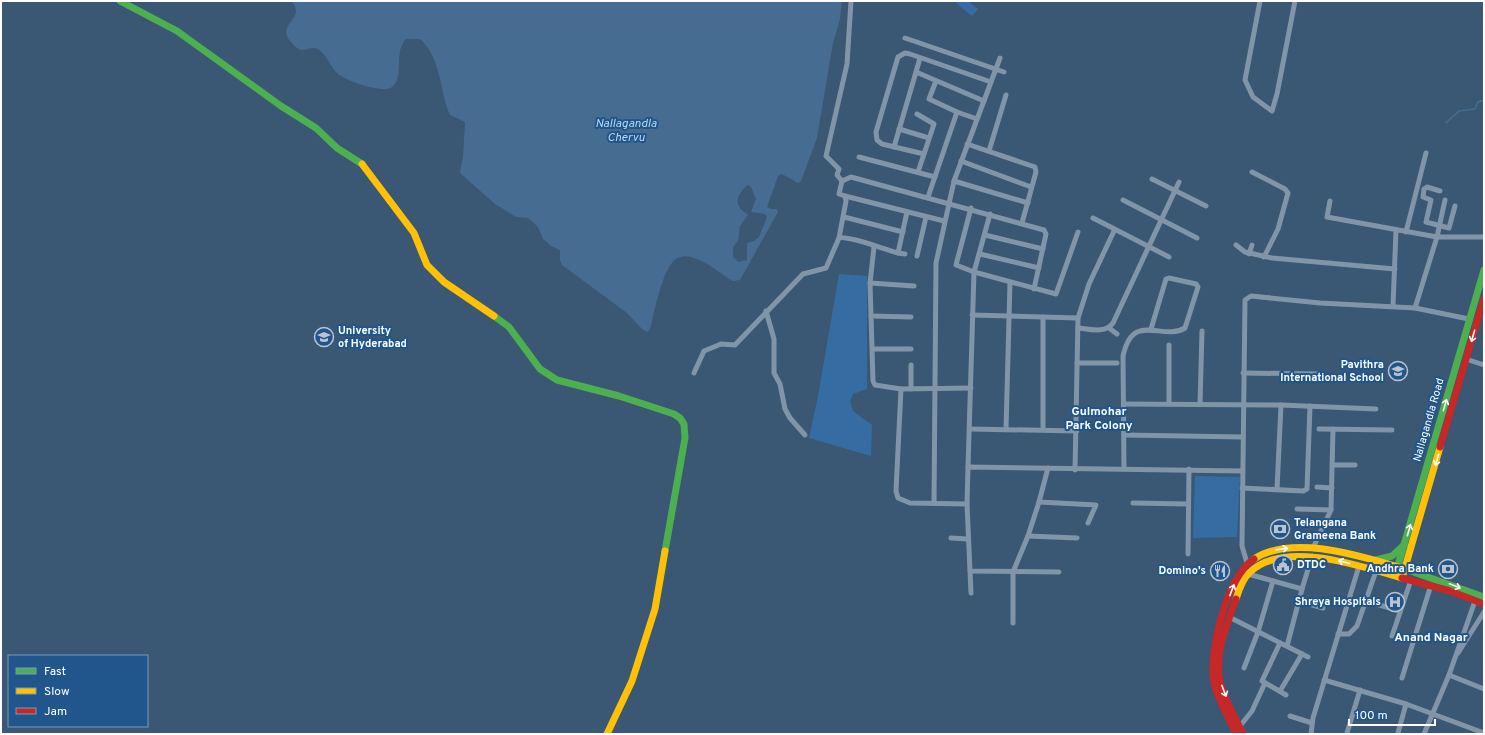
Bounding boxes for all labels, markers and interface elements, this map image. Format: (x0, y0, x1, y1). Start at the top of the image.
water label: Nallagandla Chervu (595, 116, 658, 146)
place label: University of Hyderabad (338, 324, 407, 351)
school or university icon: University of Hyderabad (313, 326, 335, 348)
one-way arrow (1469, 329, 1476, 342)
place label: Pavithra International School (1280, 358, 1384, 385)
school or university icon: Pavithra International School (1387, 360, 1409, 382)
street label: Nallagandla Road (1410, 377, 1448, 463)
one-way arrow (1442, 399, 1449, 412)
district label: Gulmohar Park Colony (1065, 404, 1133, 434)
one-way arrow (1432, 454, 1440, 467)
place label: Telangana Grameena Bank (1294, 516, 1376, 543)
bank icon: Telangana Grameena Bank (1269, 518, 1291, 540)
one-way arrow (1406, 523, 1413, 536)
one-way arrow (1276, 545, 1289, 553)
public building icon: DTDC (1272, 554, 1294, 576)
place label: DTDC (1297, 558, 1326, 572)
one-way arrow (1338, 558, 1351, 565)
bank icon: Andhra Bank (1437, 558, 1459, 580)
restaurant icon: Domino's (1209, 560, 1231, 582)
place label: Andhra Bank (1367, 562, 1434, 576)
place label: Domino's (1159, 564, 1206, 578)
one-way arrow (1449, 582, 1461, 590)
one-way arrow (1228, 584, 1236, 596)
hospital icon: Shreya Hospitals (1384, 591, 1406, 613)
place label: Shreya Hospitals (1295, 595, 1381, 609)
district label: Anand Nagar (1394, 630, 1468, 646)
legend (8, 655, 148, 727)
text: Fast (44, 664, 66, 680)
text: Slow (44, 684, 70, 700)
one-way arrow (1220, 684, 1228, 696)
scale bar (1349, 701, 1435, 727)
text: Jam (44, 704, 67, 720)
text: 100 m (1355, 708, 1388, 724)

